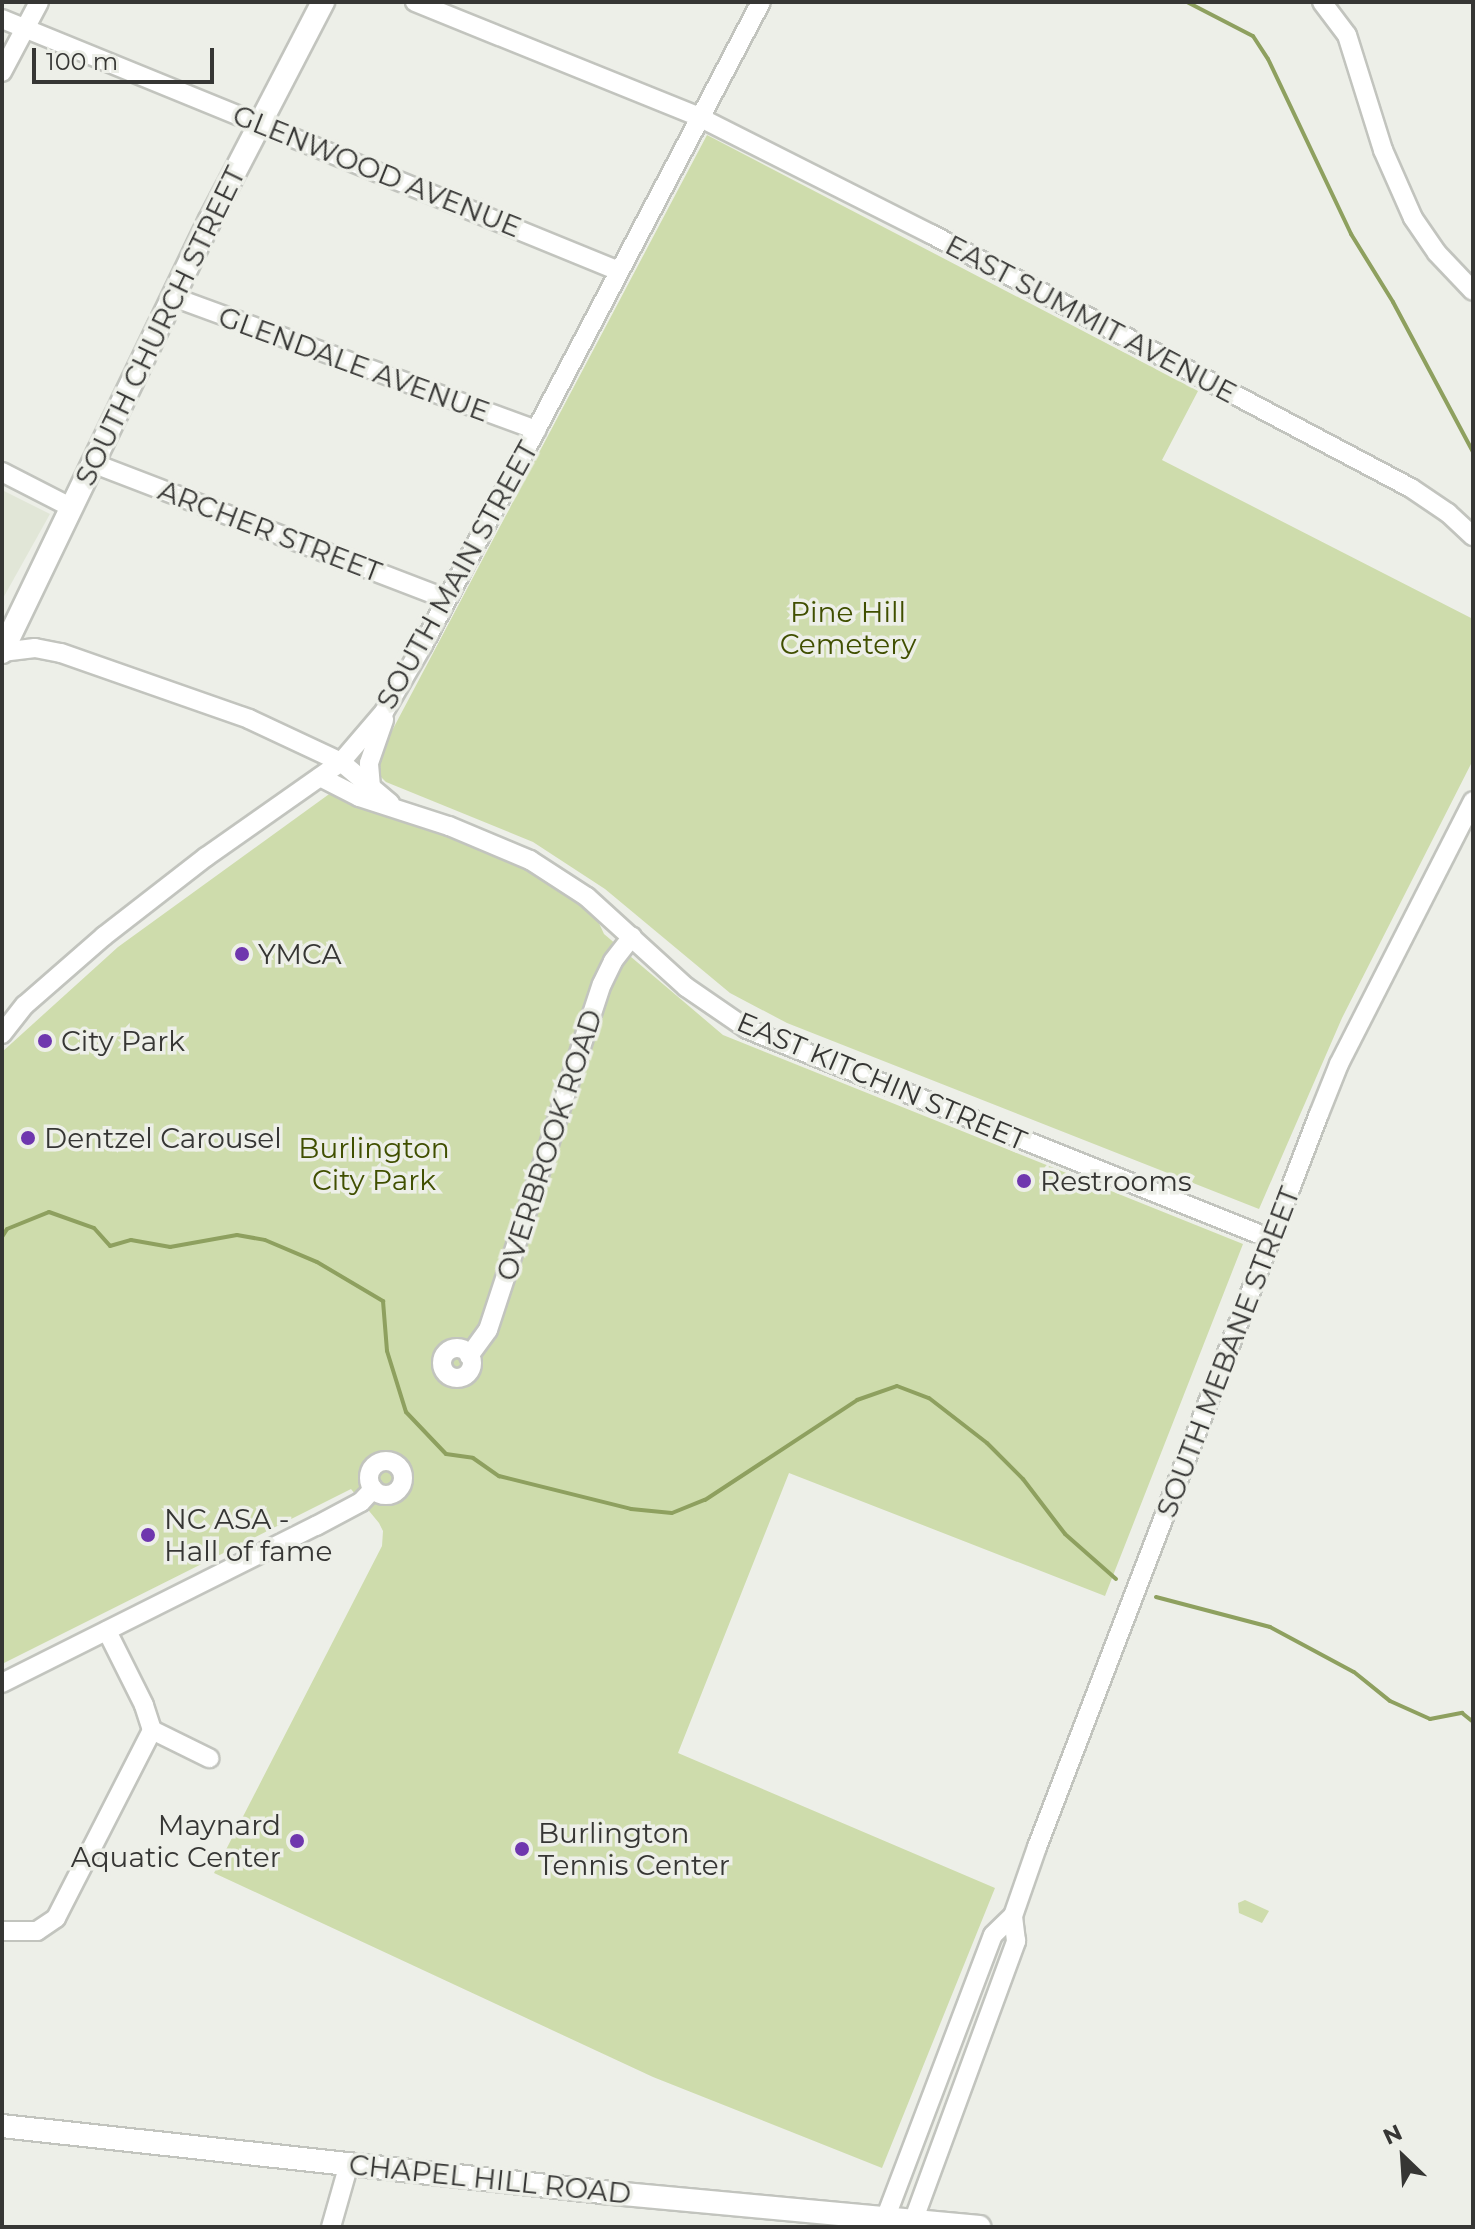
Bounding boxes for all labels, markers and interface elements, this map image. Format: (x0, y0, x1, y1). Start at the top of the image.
scale bar (36, 32, 218, 82)
text: 100 m (46, 47, 118, 76)
street label: GLENWOOD AVENUE (228, 98, 526, 244)
street label: SOUTH CHURCH STREET (68, 161, 252, 491)
street label: EAST SUMMIT AVENUE (940, 228, 1242, 410)
street label: GLENDALE AVENUE (214, 299, 494, 429)
street label: SOUTH MAIN STREET (369, 435, 545, 715)
street label: ARCHER STREET (154, 473, 386, 589)
park label: Pine Hill Cemetery (780, 595, 916, 661)
place label: YMCA (258, 937, 342, 971)
marker: YMCA (233, 945, 251, 963)
street label: OVERBROOK ROAD (489, 1005, 609, 1285)
street label: EAST KITCHIN STREET (732, 1005, 1032, 1157)
place label: City Park (61, 1024, 185, 1058)
marker: City Park (36, 1032, 54, 1050)
place label: Dentzel Carousel (44, 1121, 282, 1155)
marker: Dentzel Carousel (19, 1129, 37, 1147)
park label: Burlington City Park (298, 1131, 450, 1197)
place label: Restrooms (1040, 1164, 1192, 1198)
marker: Restrooms (1015, 1172, 1033, 1190)
street label: SOUTH MEBANE STREET (1149, 1182, 1307, 1522)
place label: NC ASA - Hall of fame (164, 1502, 332, 1568)
marker: NC ASA - Hall of fame (139, 1526, 157, 1544)
place label: Maynard Aquatic Center (71, 1808, 281, 1874)
place label: Burlington Tennis Center (538, 1816, 730, 1882)
marker: Maynard Aquatic Center (288, 1832, 306, 1850)
marker: Burlington Tennis Center (513, 1840, 531, 1858)
north arrow (1363, 2117, 1443, 2197)
text: N (1379, 2119, 1406, 2151)
street label: CHAPEL HILL ROAD (347, 2147, 633, 2211)

